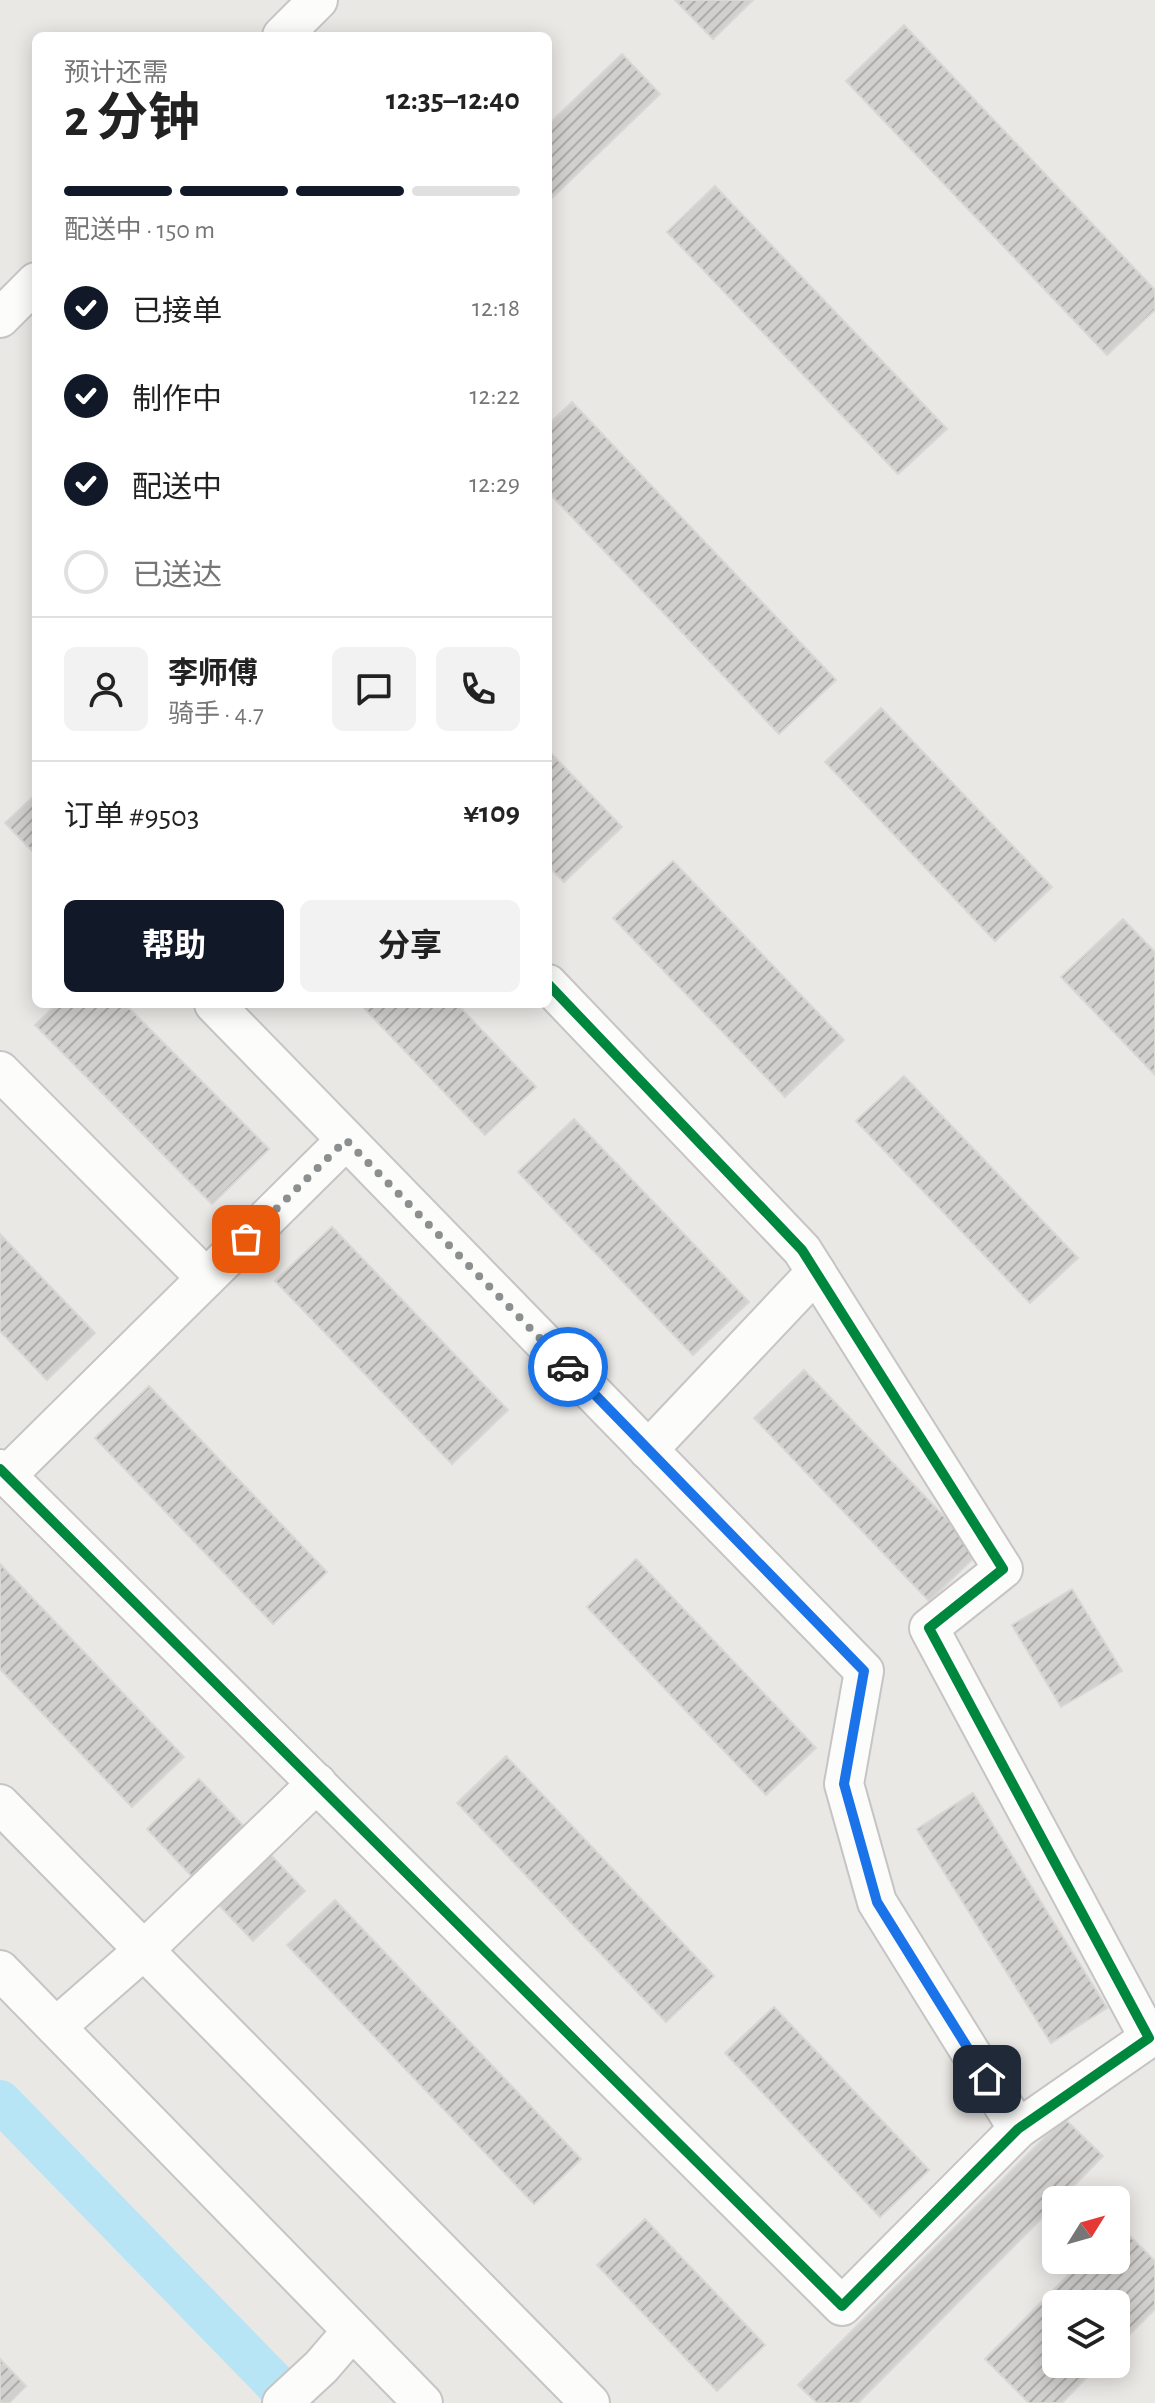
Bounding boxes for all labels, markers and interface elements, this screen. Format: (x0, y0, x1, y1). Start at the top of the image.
text: 预计还需 (64, 60, 168, 86)
text: 12:35–12:40 (386, 85, 520, 115)
text: 2 分钟 (64, 93, 200, 145)
text: 配送中 · 150 m (64, 217, 215, 243)
icon: check (64, 286, 108, 330)
text: 12:18 (472, 295, 520, 321)
text: 已接单 (132, 297, 222, 327)
icon: check (64, 374, 108, 418)
text: 12:22 (470, 383, 520, 409)
text: 制作中 (132, 385, 222, 415)
icon: check (64, 462, 108, 506)
text: 12:29 (469, 471, 520, 497)
text: 配送中 (132, 473, 222, 503)
text: 已送达 (132, 561, 222, 591)
button: person (64, 647, 148, 731)
button: chat (332, 647, 416, 731)
button: phone (436, 647, 520, 731)
text: 李师傅 (168, 659, 258, 689)
text: 骑手 · 4.7 (168, 701, 264, 727)
text: ¥109 (463, 798, 520, 828)
text: 订单 #9503 (64, 802, 199, 832)
button: 帮助 (64, 900, 284, 992)
button: 分享 (300, 900, 520, 992)
pin (212, 1205, 280, 1273)
icon: bag (224, 1217, 268, 1261)
courier (528, 1327, 608, 1407)
icon: car (546, 1345, 590, 1389)
pin (953, 2045, 1021, 2113)
icon: home (965, 2057, 1009, 2101)
north arrow (1042, 2186, 1130, 2274)
map controls (1042, 2186, 1130, 2378)
button: layers (1042, 2290, 1130, 2378)

